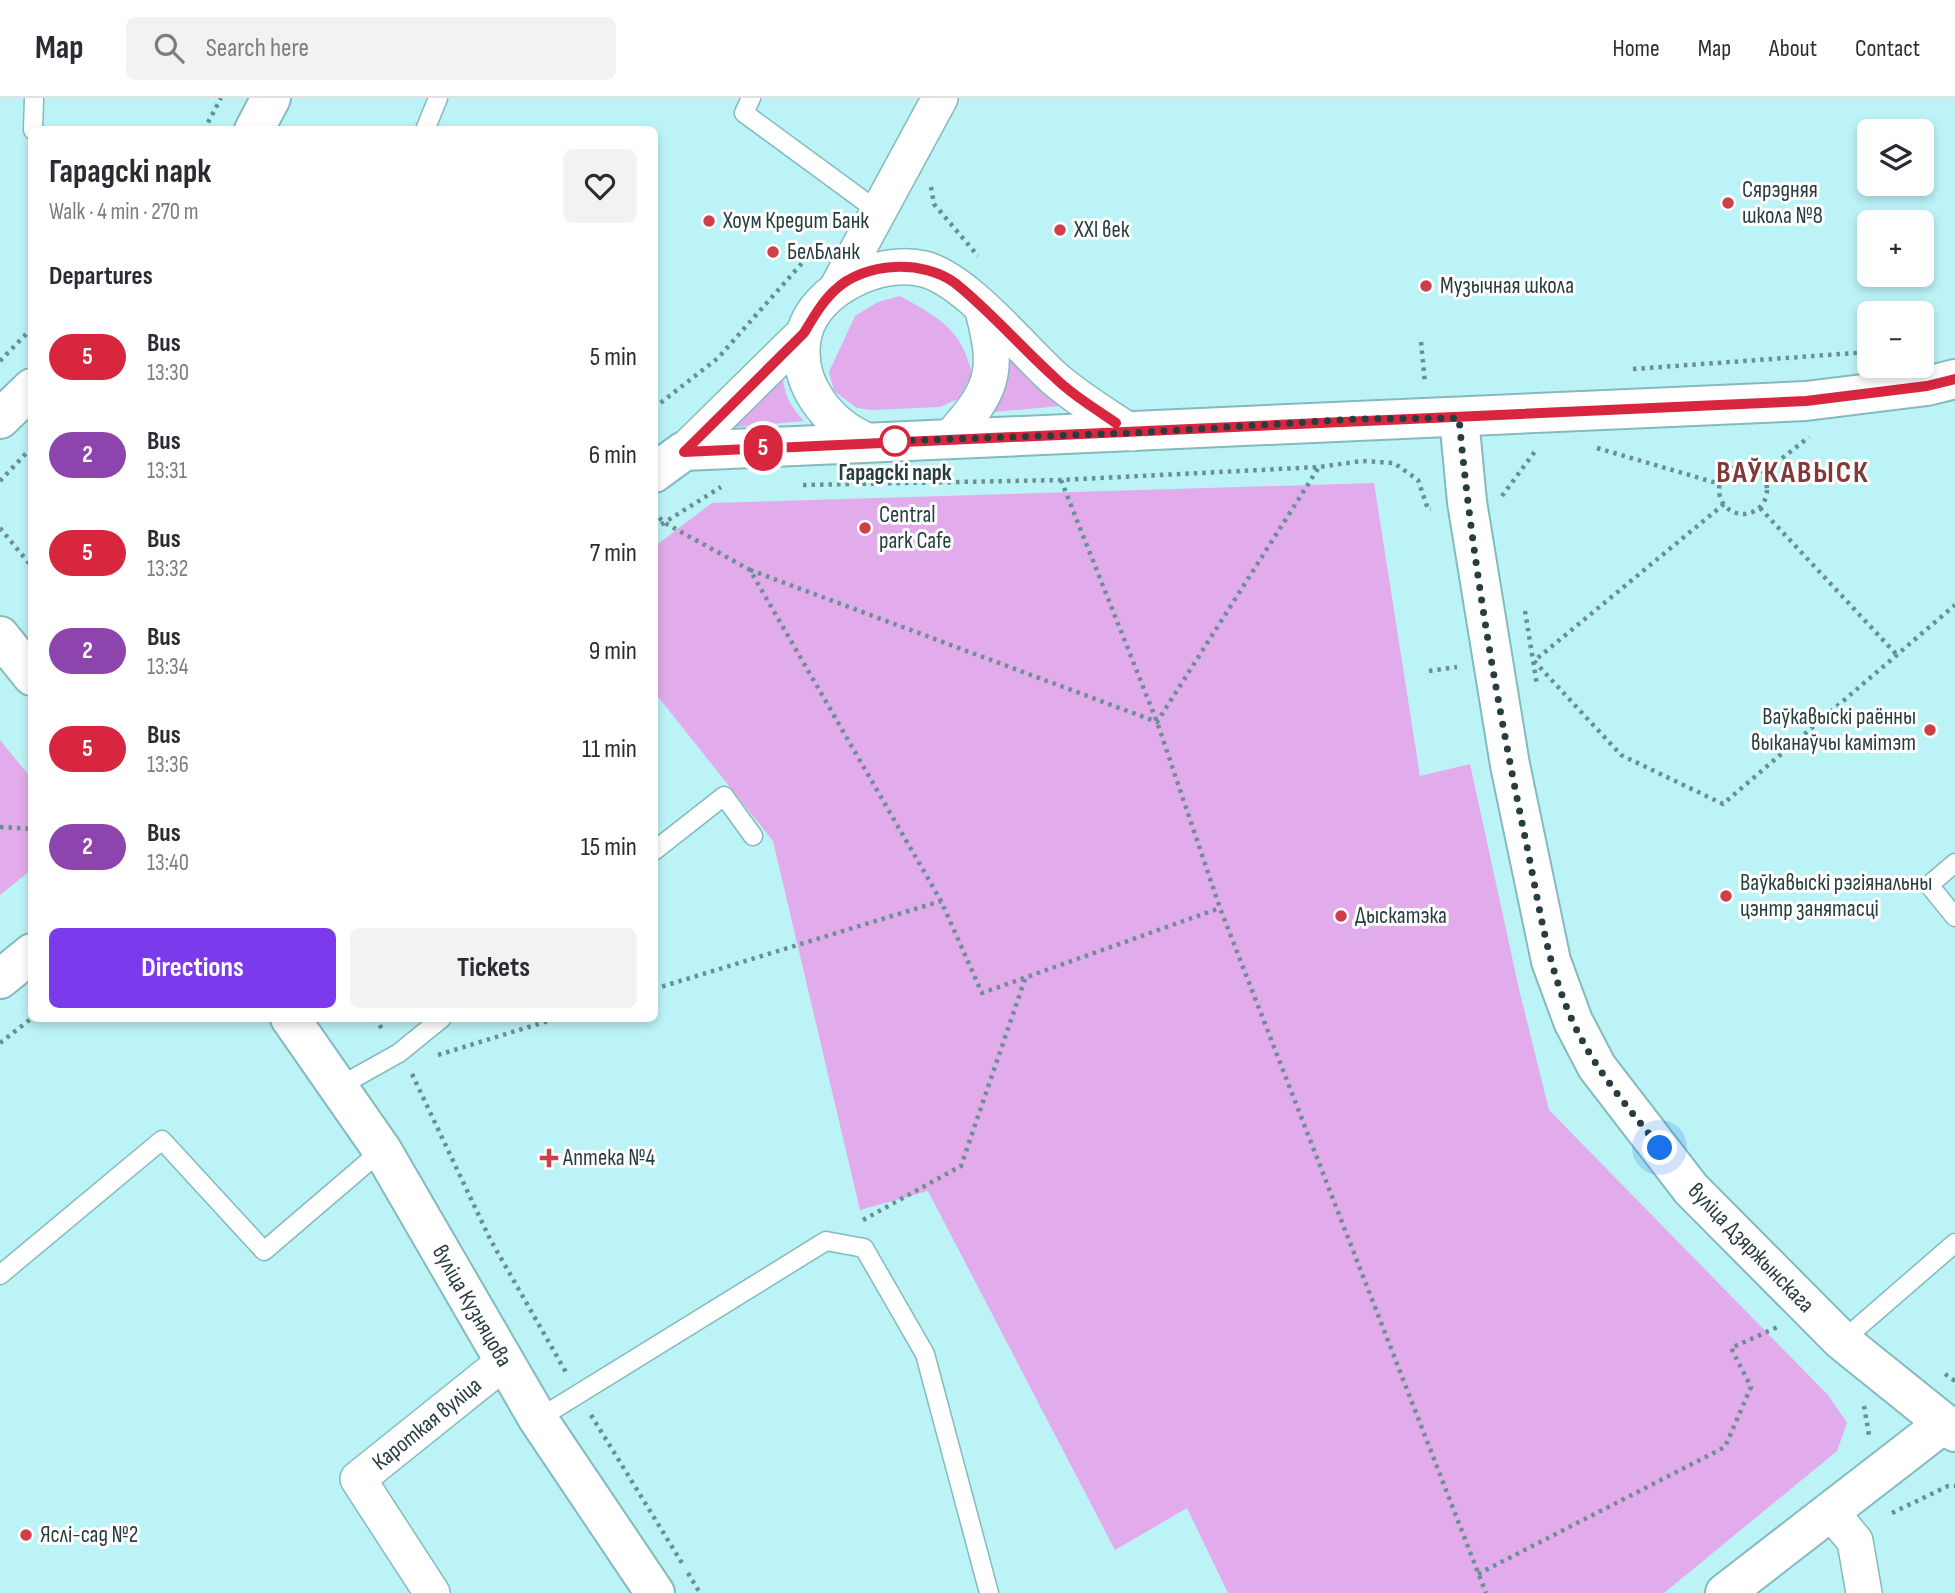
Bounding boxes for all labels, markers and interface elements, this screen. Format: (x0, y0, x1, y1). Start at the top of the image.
search box (126, 17, 616, 80)
text: Map (35, 28, 84, 68)
icon: search (150, 29, 188, 67)
text: Search here (206, 33, 309, 64)
text: Home (1612, 34, 1660, 63)
text: Map (1698, 34, 1731, 63)
text: About (1769, 34, 1817, 63)
text: Contact (1855, 34, 1920, 63)
map controls (1857, 119, 1934, 378)
button: layers (1857, 119, 1934, 196)
button: heart (563, 149, 637, 223)
text: Гарадскі парк (49, 152, 211, 192)
place label: Сярэдняя школа №8 (1742, 176, 1823, 230)
marker: Сярэдняя школа №8 (1720, 195, 1736, 211)
text: Walk · 4 min · 270 m (49, 198, 199, 226)
place label: Хоум Кредит Банк (722, 207, 869, 235)
button: + (1857, 210, 1934, 287)
marker: Хоум Кредит Банк (701, 213, 717, 229)
place label: XXI век (1073, 216, 1130, 244)
marker: XXI век (1052, 222, 1068, 238)
place label: БелБланк (787, 238, 860, 266)
marker: БелБланк (765, 244, 781, 260)
text: Departures (49, 261, 153, 292)
place label: Музычная школа (1440, 272, 1574, 300)
marker: Музычная школа (1418, 278, 1434, 294)
button: − (1857, 301, 1934, 378)
text: Bus (147, 328, 181, 359)
text: 5 (82, 342, 93, 371)
text: 5 min (590, 342, 637, 373)
text: 13:30 (147, 359, 189, 387)
line badge: 5 (740, 425, 786, 471)
text: Bus (147, 426, 181, 457)
marker: Гарадскі парк (880, 426, 910, 456)
text: 5 (758, 433, 768, 462)
text: 2 (82, 440, 93, 469)
text: 6 min (589, 440, 637, 471)
district label: ВАЎКАВЫСК (1716, 455, 1870, 491)
text: 13:31 (147, 457, 187, 485)
place label: Гарадскі парк (839, 459, 952, 487)
place label: Central park Cafe (879, 501, 951, 555)
marker: Central park Cafe (857, 520, 873, 536)
text: Bus (147, 524, 181, 555)
text: 5 (82, 538, 93, 567)
text: 7 min (590, 538, 637, 569)
text: 13:32 (147, 555, 188, 583)
text: Bus (147, 622, 181, 653)
text: 2 (82, 636, 93, 665)
text: 9 min (589, 636, 637, 667)
text: 13:34 (147, 653, 188, 681)
place label: Ваўкавыскі раённы выканаўчы камітэт (1751, 703, 1916, 757)
text: Bus (147, 720, 181, 751)
marker: Ваўкавыскі раённы выканаўчы камітэт (1922, 722, 1938, 738)
text: 5 (82, 734, 93, 763)
text: 11 min (582, 734, 637, 765)
text: 13:36 (147, 751, 189, 779)
text: Bus (147, 818, 181, 849)
text: 2 (82, 832, 93, 861)
text: 15 min (581, 832, 637, 863)
text: 13:40 (147, 849, 189, 877)
place label: Ваўкавыскі рэгіянальны цэнтр занятасці (1740, 869, 1932, 923)
marker: Ваўкавыскі рэгіянальны цэнтр занятасці (1718, 888, 1734, 904)
place label: Дыскатэка (1355, 902, 1447, 930)
marker: Дыскатэка (1333, 908, 1349, 924)
button: Directions (49, 928, 336, 1008)
button: Tickets (350, 928, 637, 1008)
your location (1642, 1130, 1677, 1165)
place label: Аптека №4 (562, 1144, 655, 1172)
marker: Аптека №4 (541, 1150, 557, 1166)
street label: вуліца Дзяржынскага (1682, 1177, 1820, 1319)
street label: вуліца Кузняцова (426, 1240, 518, 1372)
street label: Кароткая вуліца (367, 1371, 487, 1477)
place label: Яслі-сад №2 (40, 1521, 138, 1549)
marker: Яслі-сад №2 (18, 1527, 34, 1543)

